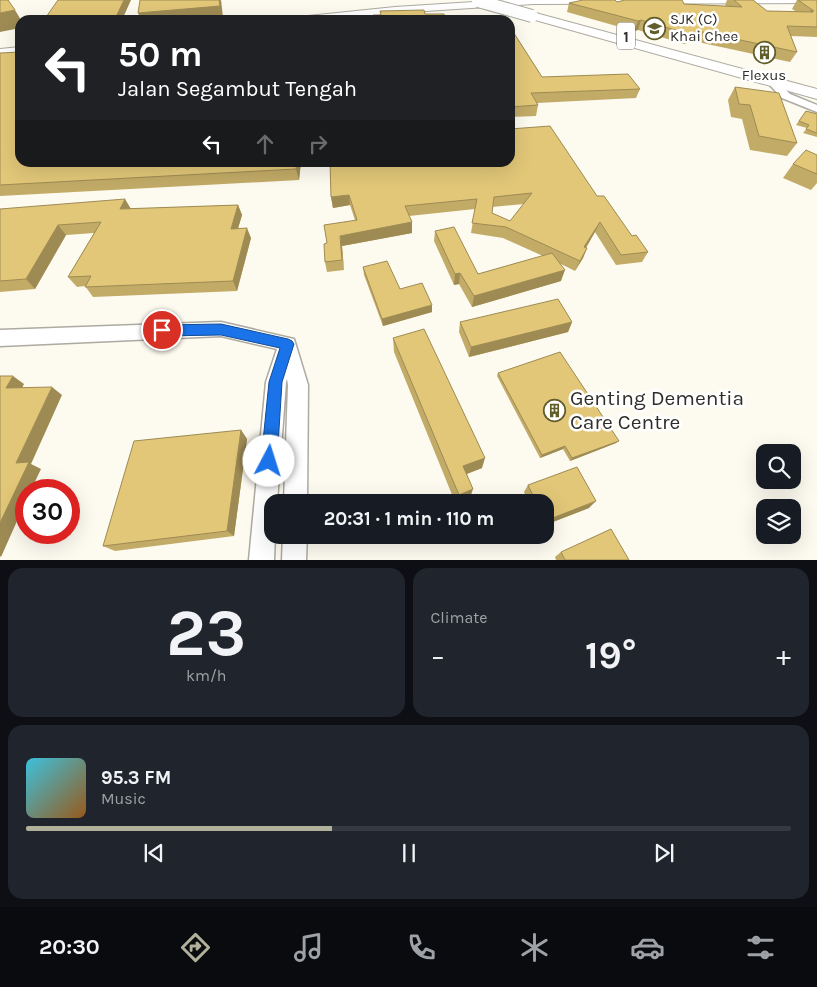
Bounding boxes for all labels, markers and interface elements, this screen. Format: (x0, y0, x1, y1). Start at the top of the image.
place label: SJK (C) Khai Chee (670, 10, 738, 45)
school or university icon: SJK (C) Khai Chee (642, 16, 666, 40)
road number: 1 (617, 22, 635, 50)
text: 50 m (118, 34, 203, 75)
icon: left (35, 35, 100, 100)
building icon: Flexus (752, 40, 776, 64)
place label: Flexus (742, 66, 786, 84)
text: Jalan Segambut Tengah (118, 76, 357, 102)
icon: left (198, 130, 226, 158)
icon: ahead (251, 130, 279, 158)
icon: right (304, 130, 332, 158)
pin (141, 309, 183, 351)
icon: arrive (148, 316, 176, 344)
place label: Genting Dementia Care Centre (570, 386, 744, 434)
building icon: Genting Dementia Care Centre (542, 398, 566, 422)
position arrow (242, 434, 294, 486)
map controls (756, 444, 801, 544)
button: search (756, 444, 801, 489)
speed limit sign: 30 (15, 479, 80, 544)
button: layers (756, 499, 801, 544)
text: 20:31 · 1 min · 110 m (324, 508, 494, 530)
text: 23 (166, 595, 246, 671)
text: Climate (431, 608, 488, 627)
text: 19° (585, 633, 637, 678)
text: − (431, 639, 445, 672)
text: + (776, 639, 791, 672)
text: km/h (186, 666, 227, 685)
text: 95.3 FM (101, 767, 171, 789)
text: Music (101, 789, 146, 808)
icon: previous (140, 839, 168, 867)
icon: pause (395, 839, 423, 867)
icon: next (650, 839, 678, 867)
icon: directions (178, 930, 213, 965)
icon: music (291, 930, 326, 965)
icon: phone (404, 930, 439, 965)
icon: climate (517, 930, 552, 965)
icon: car (630, 930, 665, 965)
icon: filters (743, 930, 778, 965)
text: 20:30 (39, 934, 100, 960)

